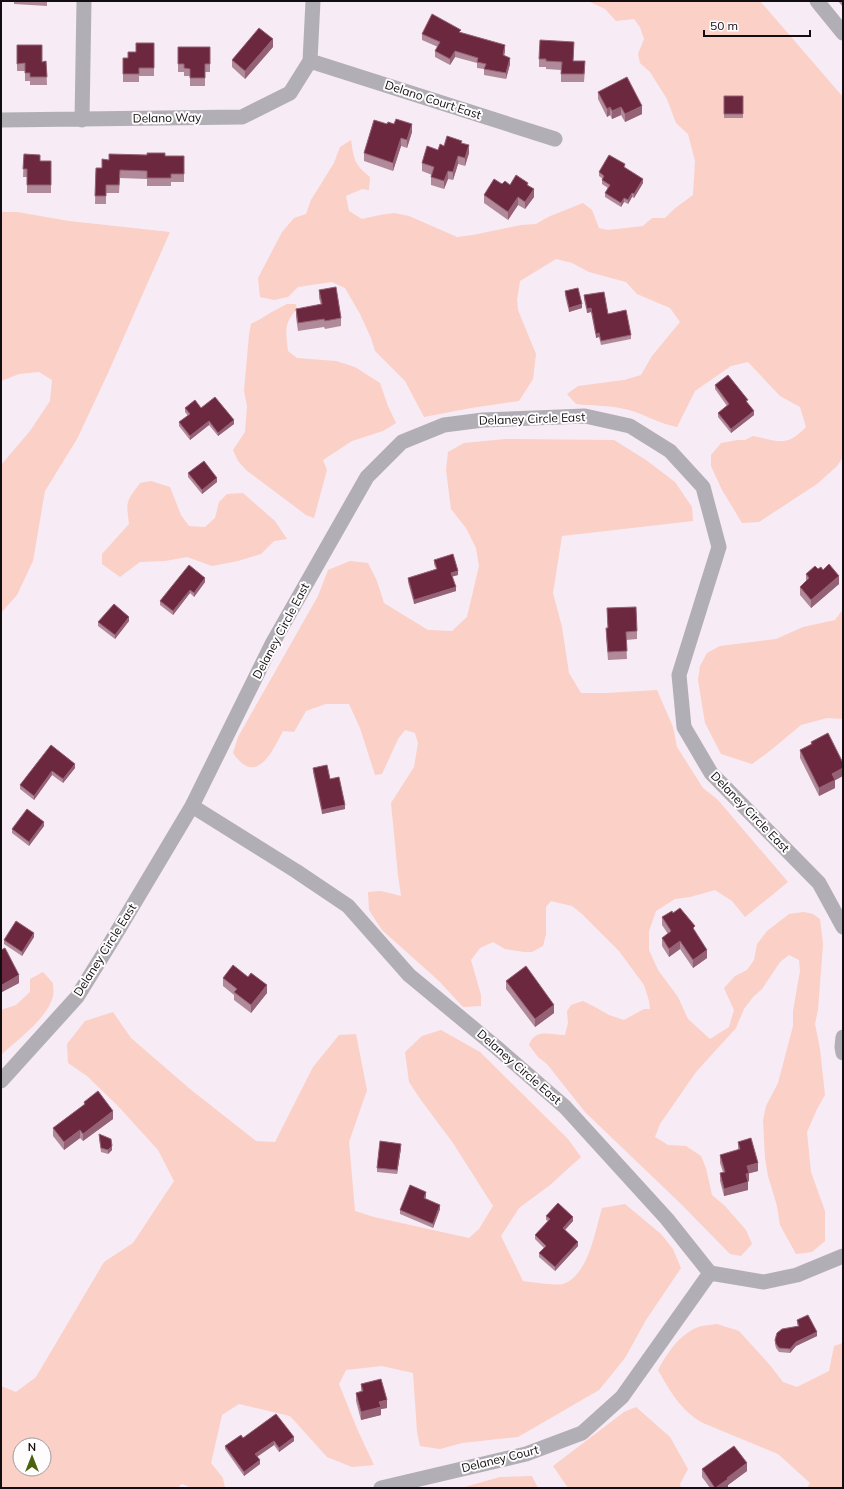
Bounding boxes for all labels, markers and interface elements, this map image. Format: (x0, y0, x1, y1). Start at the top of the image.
scale bar (704, 12, 810, 38)
text: 50 m (710, 18, 738, 33)
street label: Delano Court East (383, 77, 483, 122)
street label: Delano Way (132, 109, 202, 126)
street label: Delaney Circle East (478, 409, 586, 428)
street label: Delaney Circle East (249, 580, 312, 681)
street label: Delaney Circle East (708, 768, 793, 855)
street label: Delaney Circle East (70, 901, 139, 999)
street label: Delaney Circle East (474, 1026, 564, 1107)
north arrow (12, 1437, 52, 1477)
text: N (28, 1440, 36, 1454)
street label: Delaney Court (460, 1442, 540, 1475)

